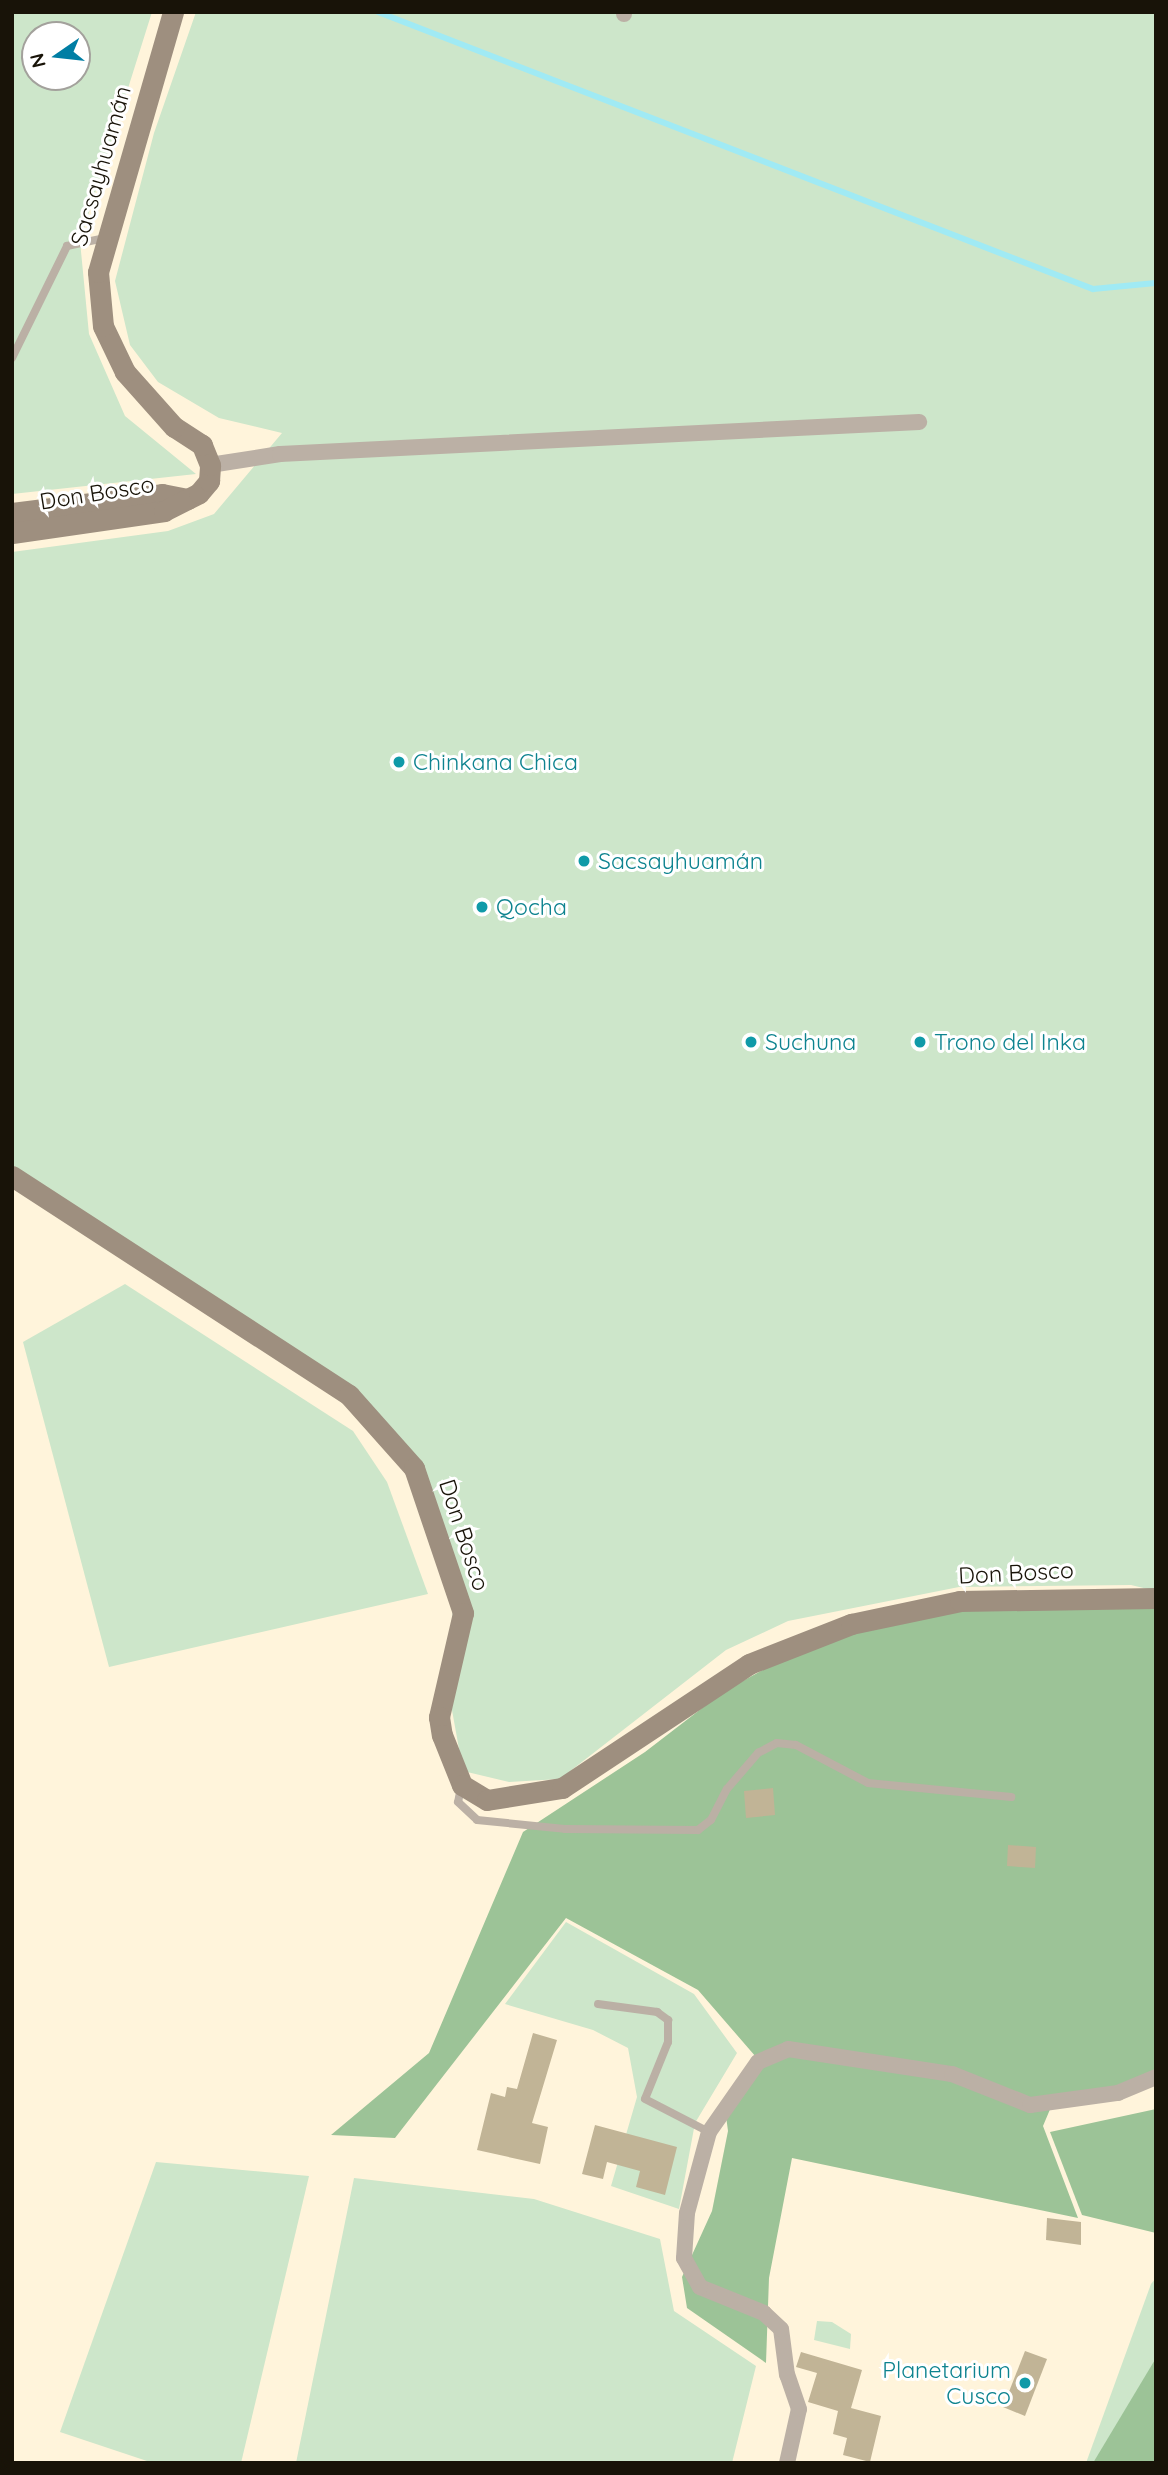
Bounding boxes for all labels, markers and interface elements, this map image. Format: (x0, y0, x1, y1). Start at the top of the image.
north arrow (21, 21, 91, 91)
text: N (24, 51, 51, 70)
street label: Sacsayhuamán (65, 83, 137, 249)
street label: Don Bosco (38, 470, 156, 516)
place label: Chinkana Chica (413, 748, 578, 776)
marker: Chinkana Chica (391, 754, 407, 770)
place label: Sacsayhuamán (598, 847, 763, 875)
marker: Sacsayhuamán (576, 853, 592, 869)
place label: Qocha (496, 893, 567, 921)
marker: Qocha (474, 899, 490, 915)
place label: Suchuna (765, 1028, 856, 1056)
place label: Trono del Inka (934, 1028, 1086, 1056)
marker: Suchuna (743, 1034, 759, 1050)
marker: Trono del Inka (912, 1034, 928, 1050)
street label: Don Bosco (433, 1476, 495, 1594)
street label: Don Bosco (958, 1556, 1074, 1590)
place label: Planetarium Cusco (882, 2356, 1011, 2410)
marker: Planetarium Cusco (1017, 2375, 1033, 2391)

